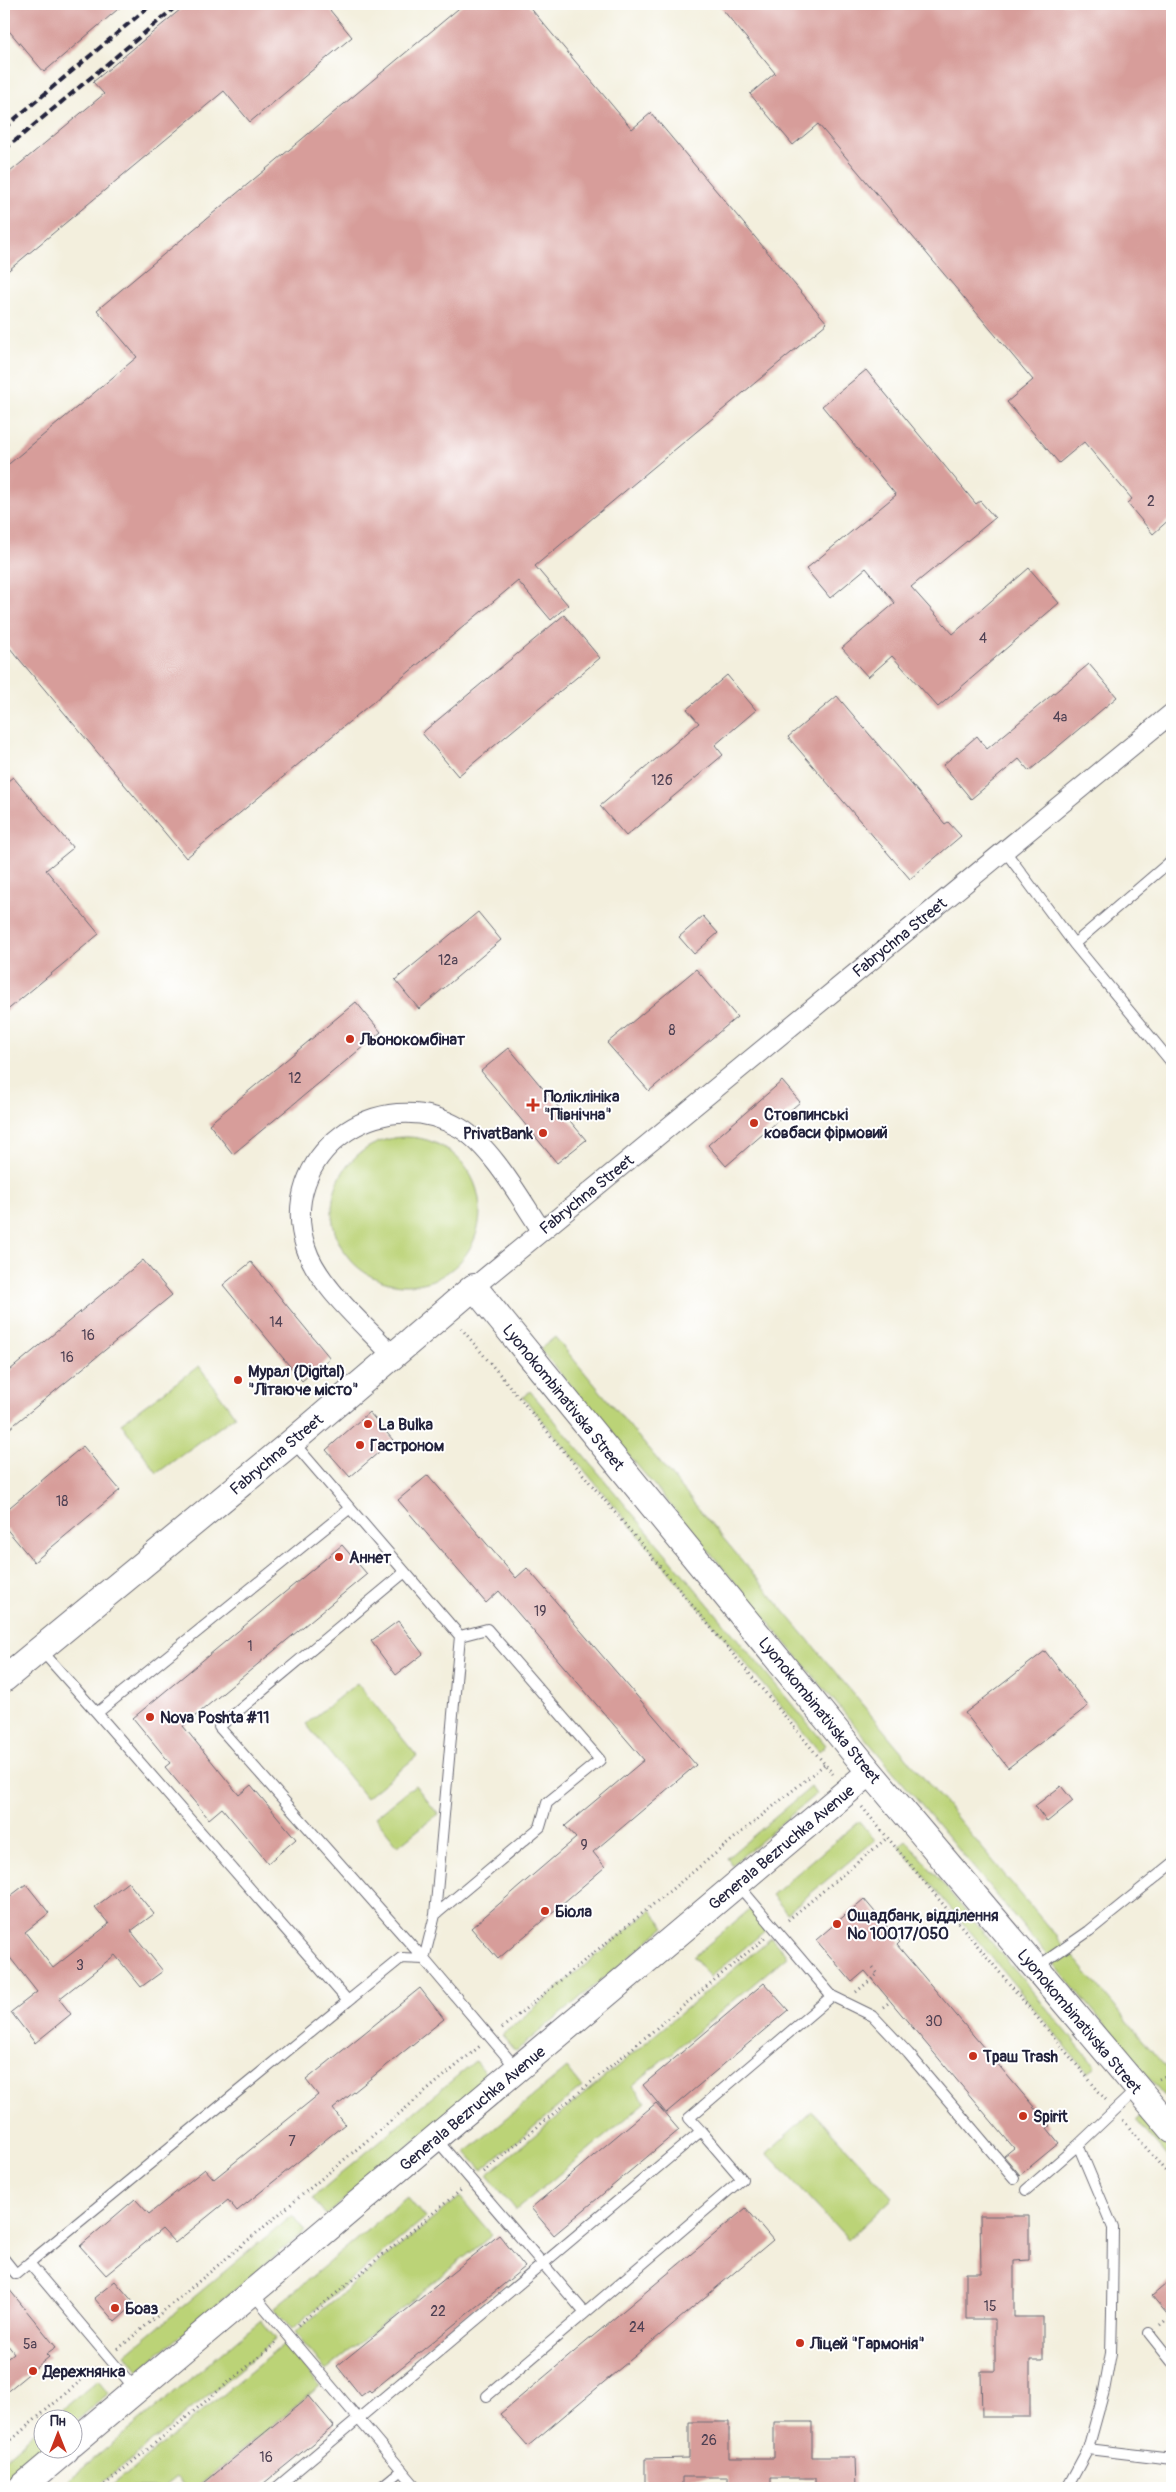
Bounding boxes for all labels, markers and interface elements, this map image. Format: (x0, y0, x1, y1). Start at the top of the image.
house number: 2 (1147, 493, 1155, 510)
house number: 4 (979, 630, 987, 647)
house number: 4а (1053, 709, 1067, 726)
house number: 12б (651, 772, 673, 789)
street label: Fabrychna Street (848, 893, 951, 982)
house number: 12а (438, 952, 458, 969)
house number: 8 (668, 1022, 676, 1039)
place label: Льонокомбінат (359, 1030, 466, 1050)
marker: Льонокомбінат (344, 1033, 356, 1045)
house number: 12 (288, 1070, 302, 1087)
place label: Поліклініка "Північна" (544, 1087, 620, 1125)
marker: Поліклініка "Північна" (526, 1098, 540, 1112)
place label: Стовпинські ковбаси фірмовий (764, 1105, 888, 1143)
marker: Стовпинські ковбаси фірмовий (748, 1117, 760, 1129)
place label: PrivatBank (463, 1124, 533, 1144)
marker: PrivatBank (537, 1127, 549, 1139)
street label: Fabrychna Street (535, 1150, 638, 1239)
house number: 14 (269, 1314, 283, 1331)
street label: Lyonokombinativska Street (498, 1320, 629, 1475)
house number: 16 (81, 1327, 95, 1344)
house number: 16 (60, 1349, 74, 1366)
place label: Мурал (Digital) "Літаюче місто" (248, 1362, 359, 1400)
marker: Мурал (Digital) "Літаюче місто" (232, 1374, 244, 1386)
street label: Fabrychna Street (226, 1410, 328, 1500)
place label: La Bulka (378, 1415, 434, 1435)
marker: La Bulka (362, 1418, 374, 1430)
place label: Гастроном (370, 1436, 444, 1456)
marker: Гастроном (354, 1439, 366, 1451)
house number: 18 (56, 1493, 68, 1510)
place label: Аннет (349, 1548, 392, 1568)
marker: Аннет (333, 1551, 345, 1563)
house number: 19 (534, 1603, 546, 1620)
street label: Lyonokombinativska Street (754, 1633, 885, 1788)
house number: 1 (247, 1638, 253, 1655)
place label: Nova Poshta #11 (160, 1708, 269, 1728)
marker: Nova Poshta #11 (144, 1711, 156, 1723)
street label: Generala Bezruchka Avenue (705, 1781, 859, 1915)
house number: 9 (580, 1837, 588, 1854)
place label: Біола (555, 1902, 592, 1922)
marker: Біола (539, 1905, 551, 1917)
place label: Ощадбанк, відділення № 10017/050 (847, 1906, 999, 1944)
marker: Ощадбанк, відділення № 10017/050 (831, 1918, 843, 1930)
street label: Lyonokombinativska Street (1013, 1945, 1146, 2099)
house number: 3 (76, 1957, 84, 1974)
house number: 30 (925, 2013, 943, 2030)
street label: Generala Bezruchka Avenue (396, 2042, 550, 2176)
place label: Траш Trash (982, 2047, 1058, 2067)
marker: Траш Trash (967, 2050, 979, 2062)
place label: Spirit (1033, 2107, 1068, 2127)
marker: Spirit (1017, 2110, 1029, 2122)
house number: 7 (288, 2133, 296, 2150)
house number: 15 (983, 2298, 997, 2315)
place label: Боаз (125, 2299, 159, 2319)
marker: Боаз (109, 2302, 121, 2314)
house number: 22 (430, 2303, 446, 2320)
house number: 24 (629, 2319, 645, 2336)
place label: Ліцей "Гармонія" (809, 2334, 925, 2354)
house number: 5а (23, 2336, 37, 2353)
marker: Ліцей "Гармонія" (794, 2337, 806, 2349)
place label: Дережнянка (42, 2362, 126, 2382)
marker: Дережнянка (27, 2365, 39, 2377)
north arrow (32, 2410, 82, 2460)
text: Пн (50, 2413, 66, 2430)
house number: 26 (701, 2432, 717, 2449)
house number: 16 (259, 2449, 273, 2466)

